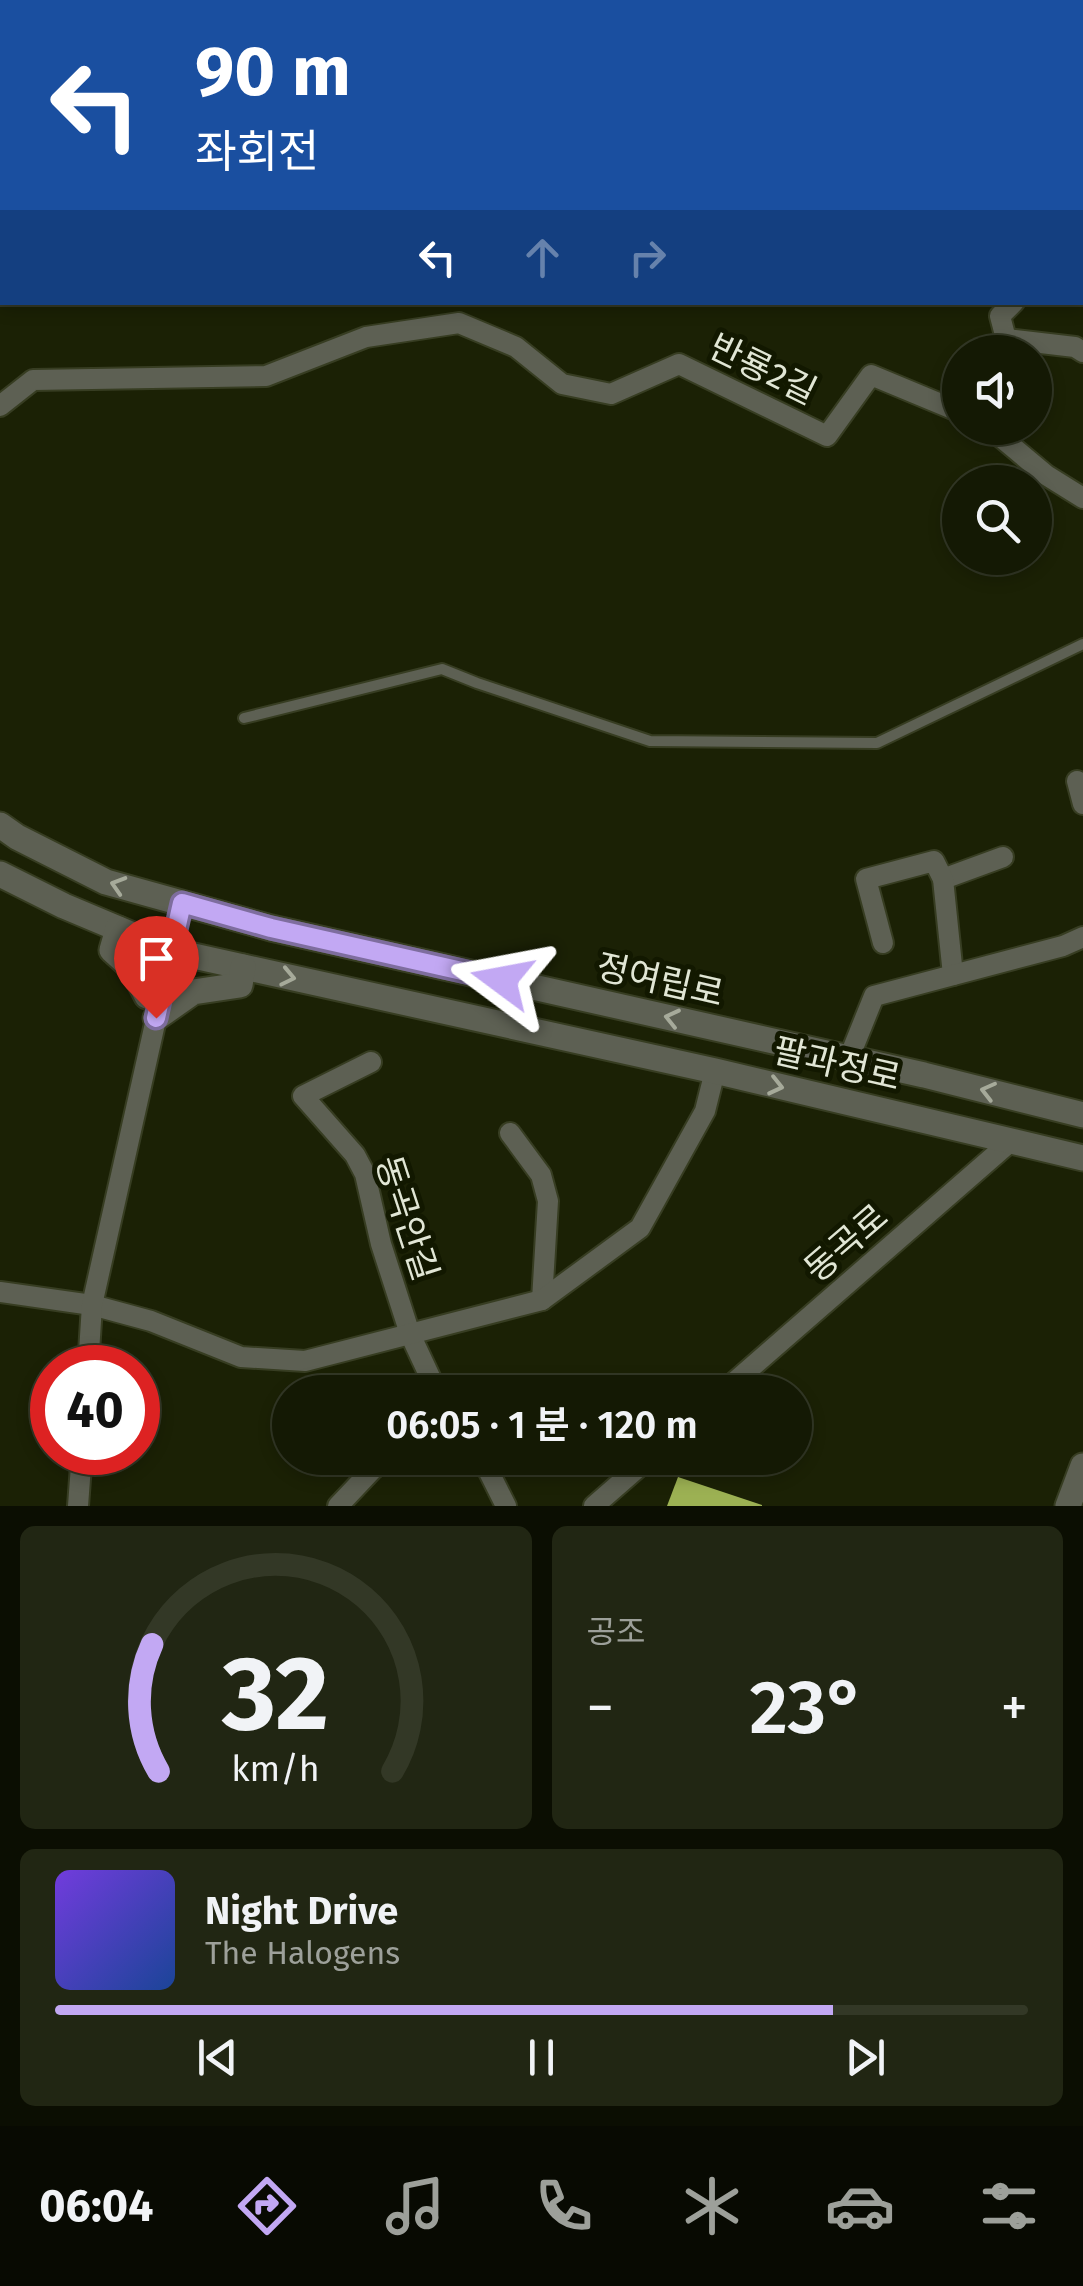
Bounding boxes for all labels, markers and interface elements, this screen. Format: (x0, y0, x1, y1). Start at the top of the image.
text: 90 m (195, 30, 351, 114)
icon: left (30, 40, 160, 170)
text: 좌회전 (195, 125, 319, 179)
icon: left (410, 230, 465, 285)
icon: ahead (515, 230, 570, 285)
icon: right (620, 230, 675, 285)
street label: 반룡2길 (703, 325, 823, 413)
map controls (942, 335, 1052, 575)
button: sound (942, 335, 1052, 445)
button: search (942, 465, 1052, 575)
one-way arrow (110, 876, 127, 896)
pin (114, 916, 199, 1019)
position arrow (450, 928, 554, 1032)
icon: arrive (129, 931, 184, 986)
street label: 정여립로 (593, 945, 727, 1015)
one-way arrow (279, 965, 296, 986)
one-way arrow (664, 1009, 681, 1030)
street label: 팔과정로 (770, 1029, 904, 1099)
one-way arrow (767, 1074, 784, 1095)
one-way arrow (980, 1082, 997, 1103)
street label: 동곡안길 (367, 1150, 447, 1286)
street label: 동곡로 (796, 1195, 896, 1291)
speed limit sign: 40 (30, 1345, 160, 1475)
text: 06:05 · 1 분 · 120 m (386, 1402, 698, 1448)
text: 공조 (587, 1613, 645, 1651)
text: 32 (221, 1632, 329, 1757)
text: 23° (749, 1663, 865, 1753)
text: − (587, 1675, 614, 1741)
text: + (1001, 1675, 1028, 1741)
text: km/h (232, 1748, 320, 1790)
text: Night Drive (205, 1888, 398, 1934)
text: The Halogens (205, 1934, 400, 1972)
icon: previous (190, 2030, 245, 2085)
icon: pause (514, 2030, 569, 2085)
icon: next (838, 2030, 893, 2085)
icon: directions (232, 2171, 302, 2241)
icon: music (380, 2171, 450, 2241)
icon: phone (529, 2171, 599, 2241)
icon: climate (677, 2171, 747, 2241)
icon: car (825, 2171, 895, 2241)
icon: filters (974, 2171, 1044, 2241)
text: 06:04 (39, 2179, 153, 2233)

